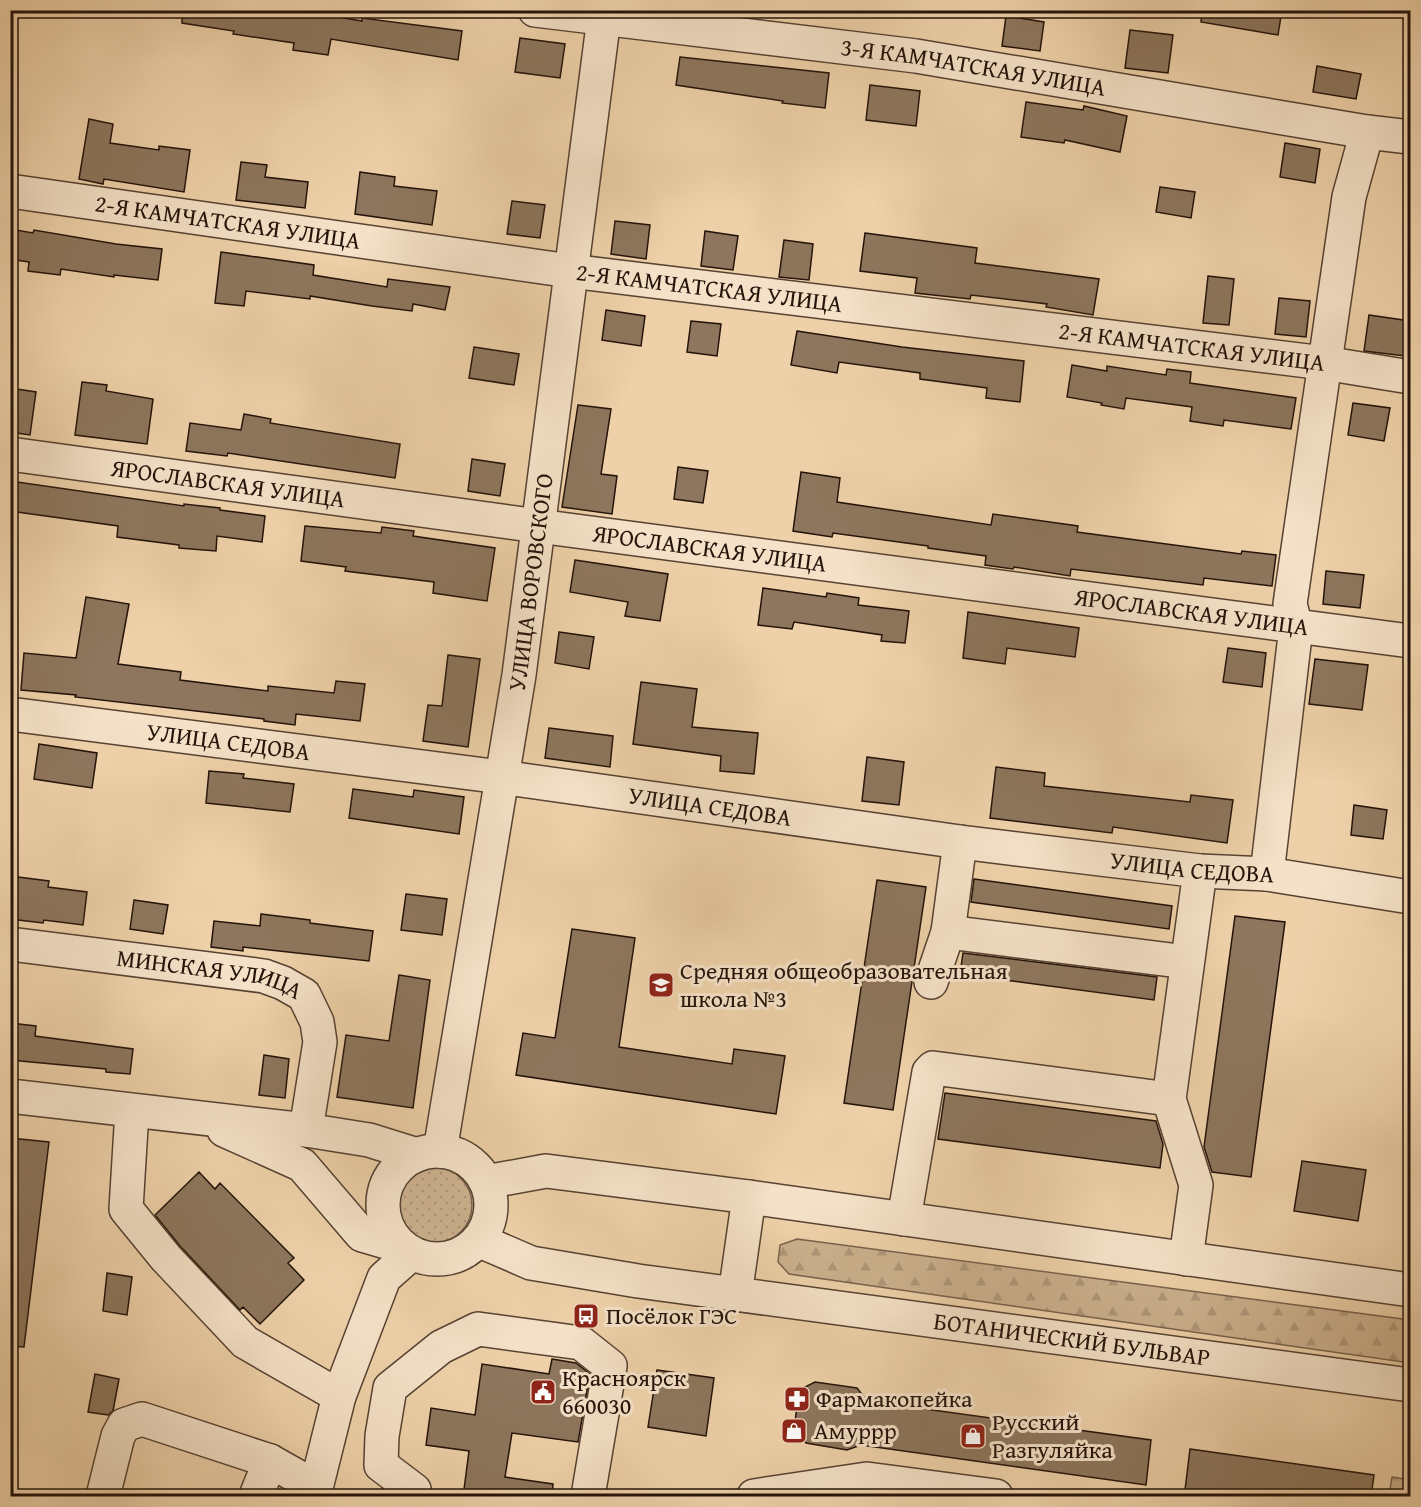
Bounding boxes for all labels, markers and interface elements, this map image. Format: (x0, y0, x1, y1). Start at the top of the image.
street label: 3-Я КАМЧАТСКАЯ УЛИЦА (839, 29, 1109, 105)
street label: 2-Я КАМЧАТСКАЯ УЛИЦА (93, 185, 363, 258)
street label: 2-Я КАМЧАТСКАЯ УЛИЦА (574, 254, 845, 321)
street label: 2-Я КАМЧАТСКАЯ УЛИЦА (1057, 313, 1327, 380)
street label: ЯРОСЛАВСКАЯ УЛИЦА (108, 450, 348, 517)
street label: УЛИЦА ВОРОВСКОГО (499, 471, 562, 694)
street label: ЯРОСЛАВСКАЯ УЛИЦА (589, 515, 829, 581)
street label: ЯРОСЛАВСКАЯ УЛИЦА (1071, 579, 1311, 645)
street label: УЛИЦА СЕДОВА (144, 714, 313, 769)
street label: УЛИЦА СЕДОВА (626, 777, 794, 835)
street label: УЛИЦА СЕДОВА (1108, 842, 1275, 891)
street label: МИНСКАЯ УЛИЦА (115, 940, 310, 1008)
place label: Средняя общеобразовательная школа №3 (680, 953, 1008, 1016)
school or university icon: Средняя общеобразовательная школа №3 (646, 970, 676, 1000)
place label: Посёлок ГЭС (606, 1298, 737, 1333)
bus stop icon: Посёлок ГЭС (571, 1301, 601, 1331)
street label: БОТАНИЧЕСКИЙ БУЛЬВАР (932, 1303, 1212, 1375)
place label: Красноярск 660030 (562, 1360, 687, 1423)
public building icon: Красноярск 660030 (528, 1377, 558, 1407)
place label: Фармакопейка (816, 1381, 973, 1416)
pharmacy icon: Фармакопейка (782, 1384, 812, 1414)
place label: Русский Разгуляйка (992, 1404, 1113, 1467)
place label: Амуррр (814, 1413, 897, 1448)
shop icon: Амуррр (779, 1416, 809, 1446)
shop icon: Русский Разгуляйка (958, 1421, 988, 1451)

